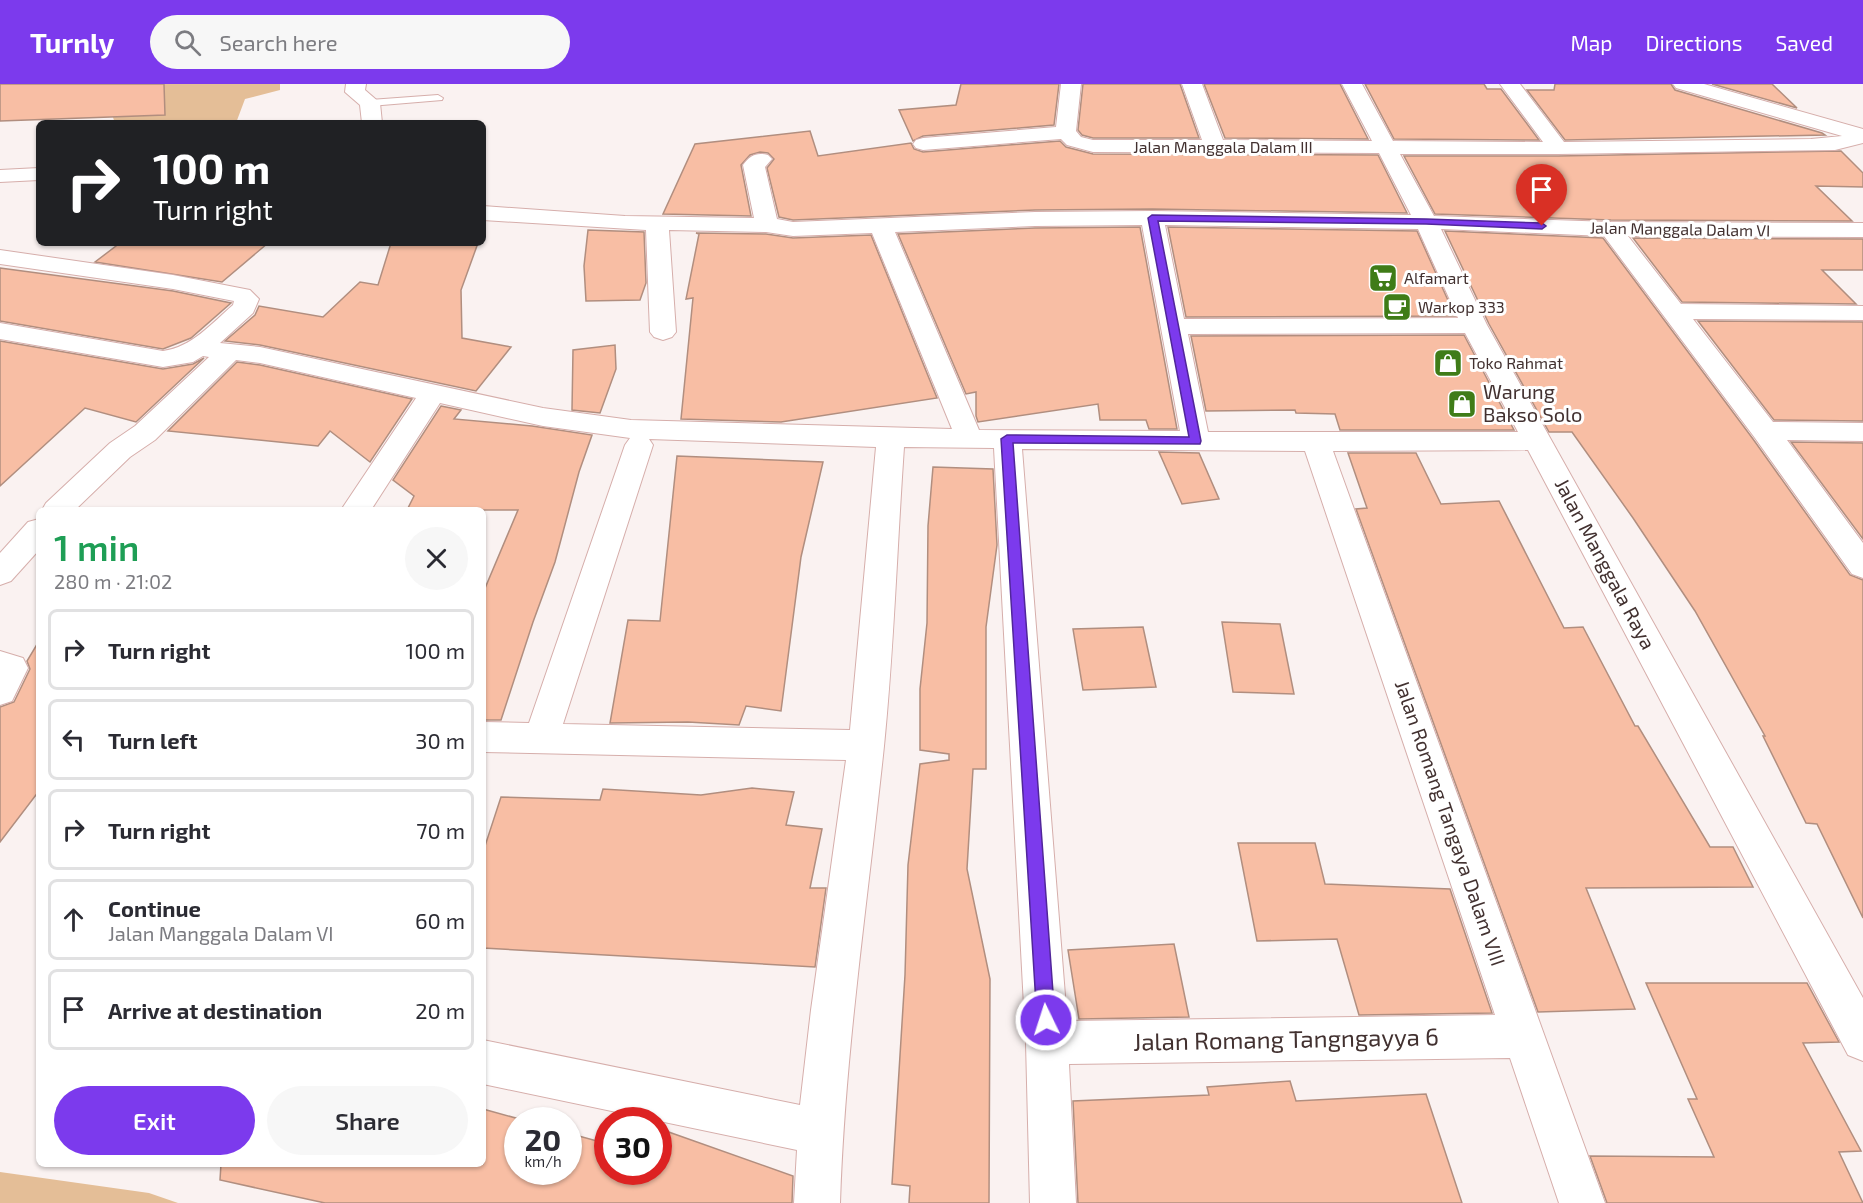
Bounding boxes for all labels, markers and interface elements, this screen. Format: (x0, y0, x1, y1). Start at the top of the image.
search box (150, 15, 570, 69)
text: Turnly (30, 25, 114, 59)
icon: search (171, 26, 204, 59)
text: Search here (219, 29, 338, 55)
text: Map (1570, 30, 1613, 55)
text: Directions (1646, 30, 1742, 55)
text: Saved (1775, 30, 1833, 55)
street label: Jalan Manggala Dalam III (1133, 137, 1313, 156)
text: 100 m (153, 142, 270, 192)
icon: right (54, 144, 132, 222)
pin (1516, 164, 1567, 226)
icon: arrive (1525, 173, 1558, 206)
text: Turn right (153, 193, 273, 225)
street label: Jalan Manggala Dalam VI (1590, 217, 1770, 240)
supermarket icon: Alfamart (1367, 262, 1399, 294)
place label: Alfamart (1404, 268, 1469, 287)
cafe icon: Warkop 333 (1381, 291, 1413, 323)
place label: Warkop 333 (1418, 297, 1505, 316)
shop icon: Toko Rahmat (1432, 347, 1464, 379)
place label: Toko Rahmat (1469, 353, 1563, 372)
place label: Warung Bakso Solo (1483, 379, 1582, 426)
shop icon: Warung Bakso Solo (1446, 388, 1478, 420)
street label: Jalan Manggala Raya (1551, 474, 1661, 653)
text: 1 min (54, 525, 139, 568)
button: close (405, 527, 468, 590)
text: 280 m · 21:02 (54, 569, 172, 593)
icon: right (57, 633, 90, 666)
text: Turn right (108, 637, 210, 663)
text: 100 m (406, 637, 465, 663)
street label: Jalan Romang Tangaya Dalam VIII (1391, 677, 1511, 969)
icon: left (57, 723, 90, 756)
text: Turn left (108, 727, 197, 753)
text: 30 m (415, 727, 465, 753)
icon: right (57, 813, 90, 846)
text: Turn right (108, 817, 210, 843)
text: 70 m (416, 817, 465, 843)
text: Continue (108, 895, 201, 921)
icon: ahead (57, 903, 90, 936)
text: 60 m (415, 907, 465, 933)
text: Jalan Manggala Dalam VI (108, 921, 334, 945)
position arrow (1014, 988, 1078, 1052)
icon: arrive (57, 993, 90, 1026)
text: Arrive at destination (108, 997, 322, 1023)
text: 20 m (415, 997, 465, 1023)
street label: Jalan Romang Tangngayya 6 (1133, 1021, 1439, 1056)
button: Exit (54, 1086, 255, 1155)
button: Share (267, 1086, 468, 1155)
speed limit sign: 30 (594, 1107, 672, 1185)
text: 20 (525, 1121, 561, 1157)
text: km/h (524, 1152, 562, 1170)

